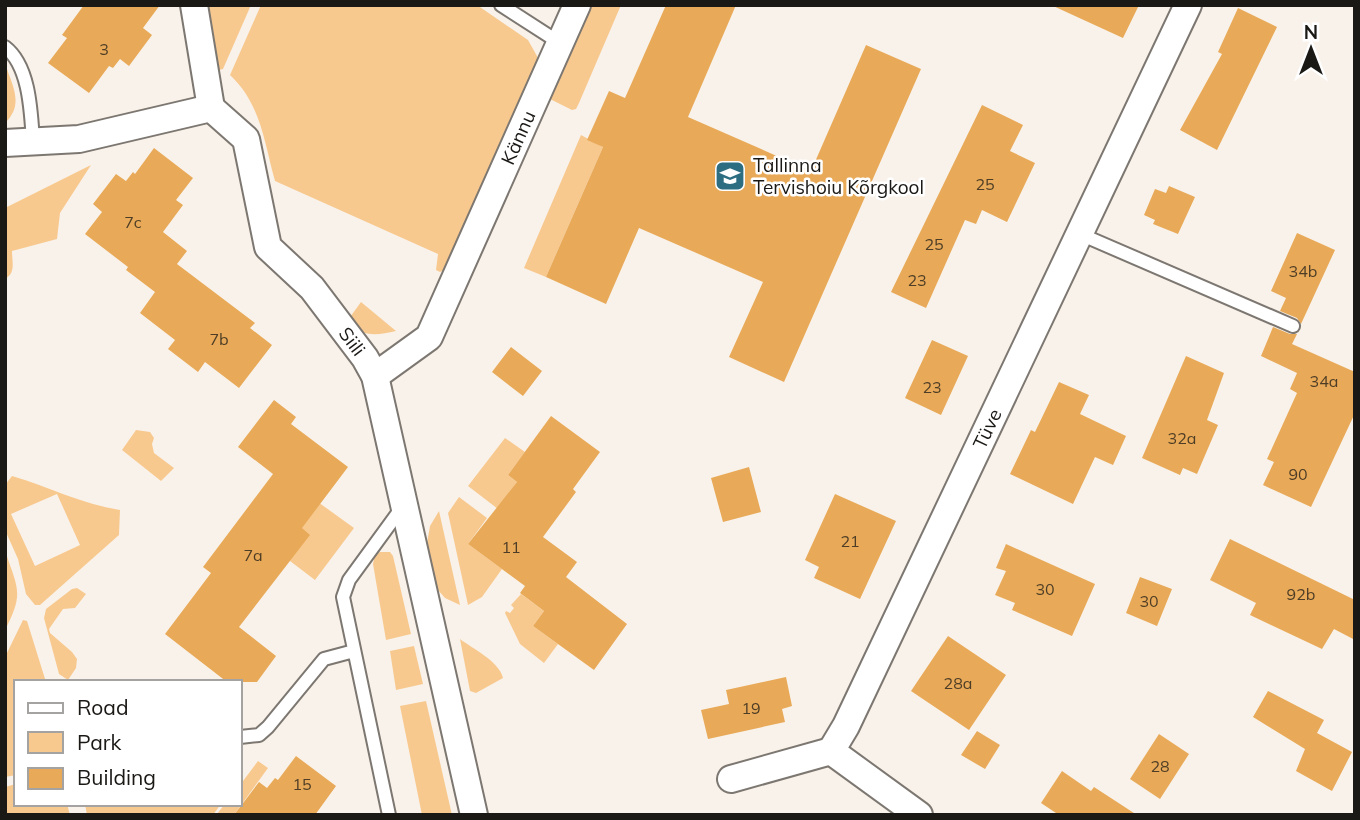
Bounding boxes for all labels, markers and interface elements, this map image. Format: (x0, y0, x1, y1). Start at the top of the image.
north arrow (1276, 14, 1346, 84)
text: N (1304, 20, 1318, 44)
house number: 3 (99, 39, 109, 59)
street label: Kännu (495, 107, 540, 168)
place label: Tallinna Tervishoiu Kõrgkool (753, 153, 924, 199)
school or university icon: Tallinna Tervishoiu Kõrgkool (713, 159, 747, 193)
house number: 25 (975, 174, 995, 194)
house number: 7c (124, 212, 142, 232)
house number: 25 (924, 234, 944, 254)
house number: 34b (1289, 261, 1317, 281)
house number: 23 (907, 270, 927, 290)
street label: Siili (334, 322, 371, 361)
house number: 7b (209, 329, 229, 349)
house number: 34a (1310, 371, 1338, 391)
house number: 23 (922, 377, 942, 397)
street label: Tüve (967, 405, 1007, 453)
house number: 32a (1168, 428, 1196, 448)
house number: 90 (1288, 464, 1308, 484)
house number: 21 (840, 531, 860, 551)
house number: 11 (501, 537, 521, 557)
house number: 7a (243, 545, 263, 565)
house number: 30 (1035, 579, 1055, 599)
house number: 92b (1287, 584, 1315, 604)
house number: 30 (1139, 591, 1159, 611)
house number: 28a (944, 673, 972, 693)
legend (14, 680, 242, 806)
text: Road (77, 694, 128, 720)
house number: 19 (741, 698, 761, 718)
text: Park (77, 729, 121, 755)
house number: 28 (1150, 756, 1170, 776)
text: Building (77, 764, 156, 790)
house number: 15 (292, 774, 312, 794)

